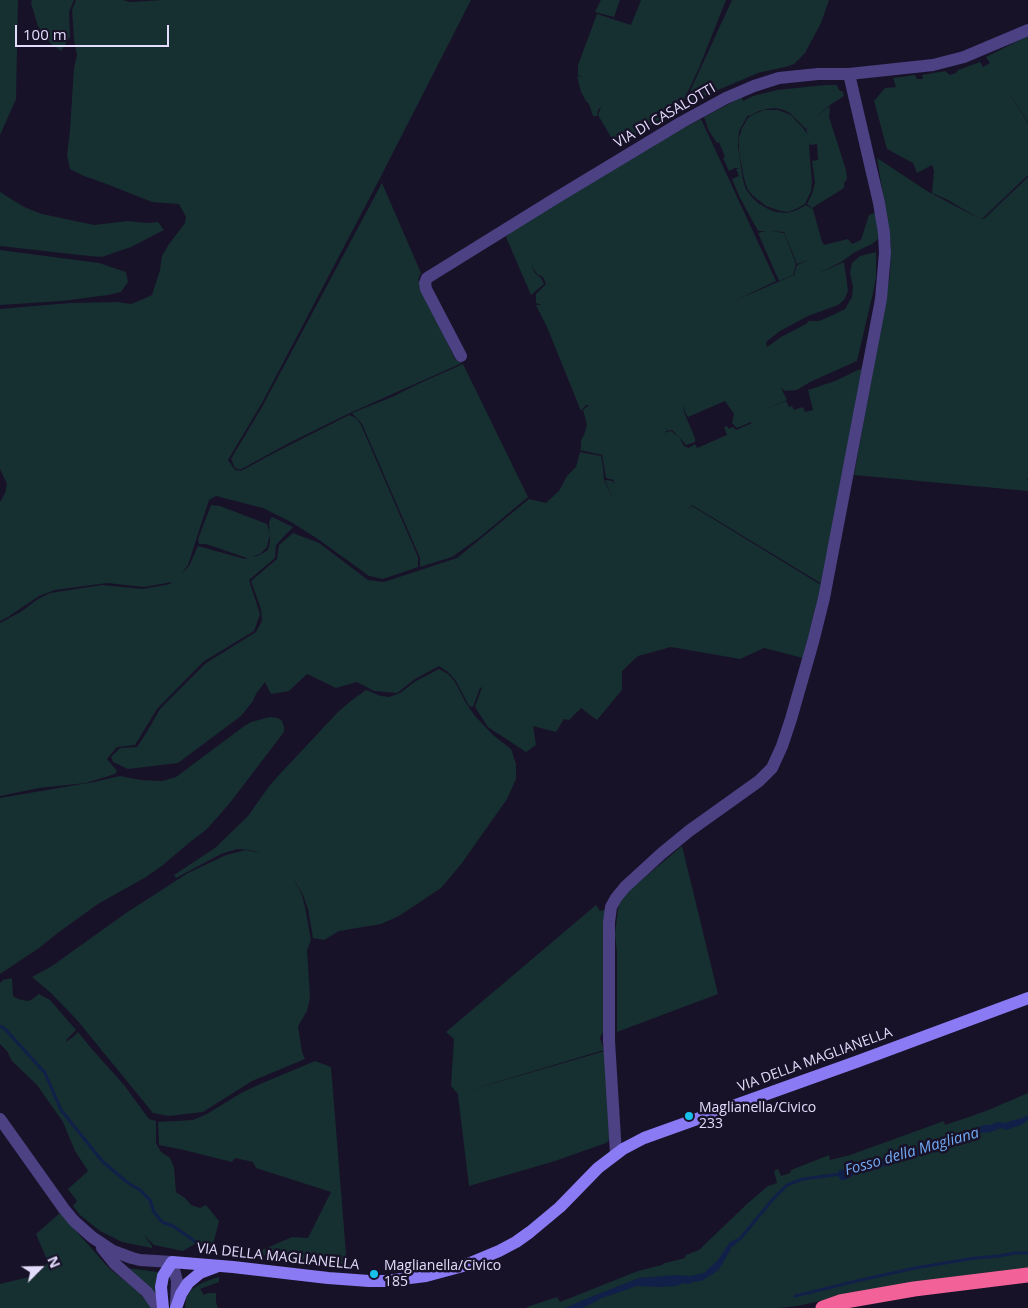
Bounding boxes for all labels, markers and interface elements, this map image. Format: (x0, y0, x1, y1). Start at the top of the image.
scale bar (18, 15, 171, 47)
text: 100 m (23, 24, 67, 44)
street label: VIA DI CASALOTTI (611, 80, 719, 152)
street label: VIA DELLA MAGLIANELLA (735, 1024, 895, 1096)
place label: Maglianella/Civico 233 (699, 1100, 816, 1132)
marker: Maglianella/Civico 233 (683, 1110, 695, 1122)
water label: Fosso della Magliana (843, 1124, 981, 1180)
street label: VIA DELLA MAGLIANELLA (196, 1240, 360, 1274)
north arrow (15, 1243, 65, 1293)
text: N (43, 1253, 65, 1271)
place label: Maglianella/Civico 185 (384, 1258, 501, 1290)
marker: Maglianella/Civico 185 (368, 1268, 380, 1280)

